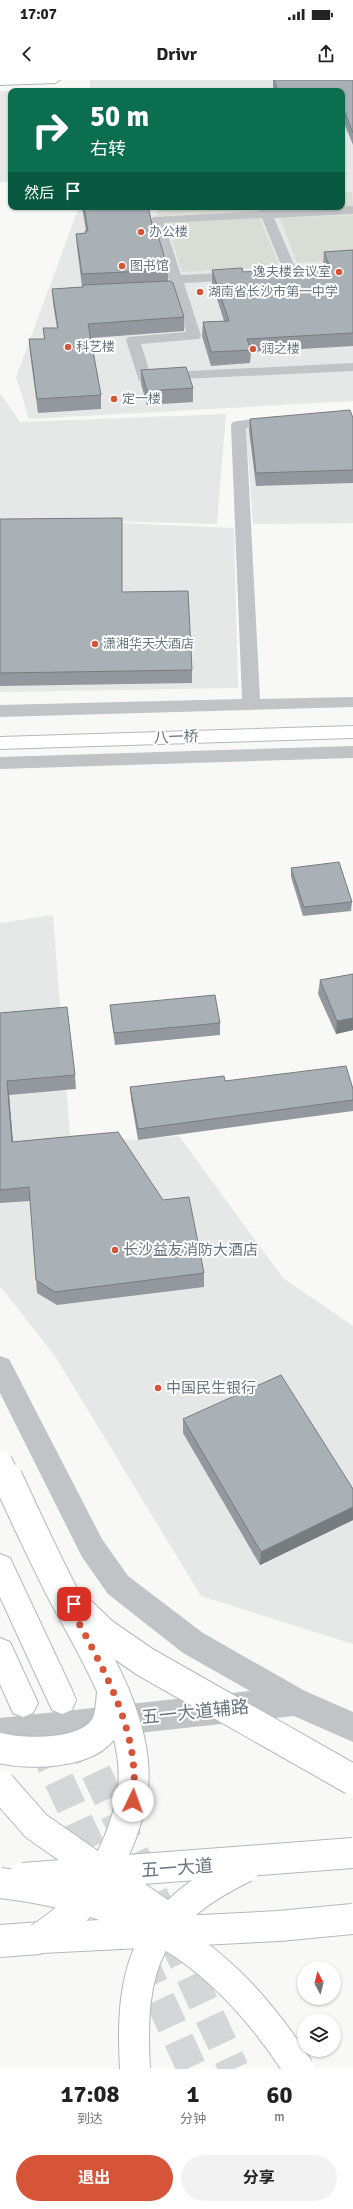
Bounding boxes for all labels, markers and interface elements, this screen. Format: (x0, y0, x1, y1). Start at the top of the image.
text: 17:07 (20, 5, 57, 23)
icon: back (16, 43, 38, 65)
text: Drivr (156, 43, 197, 65)
icon: share (315, 43, 337, 65)
text: 50 m (90, 100, 149, 134)
icon: right (24, 104, 76, 156)
text: 右转 (90, 138, 126, 160)
icon: arrive (62, 180, 84, 202)
text: 然后 (24, 184, 54, 202)
place label: 办公楼 (149, 224, 188, 240)
marker: 办公楼 (136, 227, 146, 237)
place label: 图书馆 (130, 258, 169, 274)
marker: 图书馆 (117, 261, 127, 271)
place label: 逸夫楼会议室 (253, 264, 331, 280)
marker: 逸夫楼会议室 (334, 267, 344, 277)
place label: 湖南省长沙市第一中学 (208, 284, 338, 300)
marker: 湖南省长沙市第一中学 (195, 287, 205, 297)
place label: 科艺楼 (76, 339, 115, 355)
place label: 润之楼 (261, 341, 300, 357)
marker: 科艺楼 (63, 342, 73, 352)
marker: 润之楼 (248, 344, 258, 354)
place label: 定一楼 (122, 391, 161, 407)
marker: 定一楼 (109, 394, 119, 404)
place label: 潇湘华天大酒店 (103, 636, 194, 652)
marker: 潇湘华天大酒店 (90, 639, 100, 649)
street label: 八一桥 (153, 727, 199, 747)
place label: 长沙益友消防大酒店 (123, 1241, 258, 1259)
marker: 长沙益友消防大酒店 (110, 1245, 120, 1255)
place label: 中国民生银行 (166, 1379, 256, 1397)
marker: 中国民生银行 (153, 1383, 163, 1393)
pin (57, 1587, 91, 1621)
icon: arrive (63, 1593, 85, 1615)
street label: 五一大道辅路 (140, 1695, 250, 1729)
position arrow (112, 1780, 154, 1822)
street label: 五一大道 (140, 1855, 214, 1881)
north arrow (297, 1961, 341, 2005)
map controls (297, 1961, 341, 2057)
button: layers (297, 2013, 341, 2057)
text: 17:08 (61, 2079, 119, 2109)
text: 1 (187, 2079, 199, 2109)
text: 60 (267, 2080, 292, 2110)
text: m (274, 2109, 285, 2125)
text: 到达 (77, 2111, 103, 2127)
text: 分钟 (180, 2111, 206, 2127)
button: 退出 (16, 2155, 173, 2201)
button: 分享 (181, 2155, 337, 2201)

